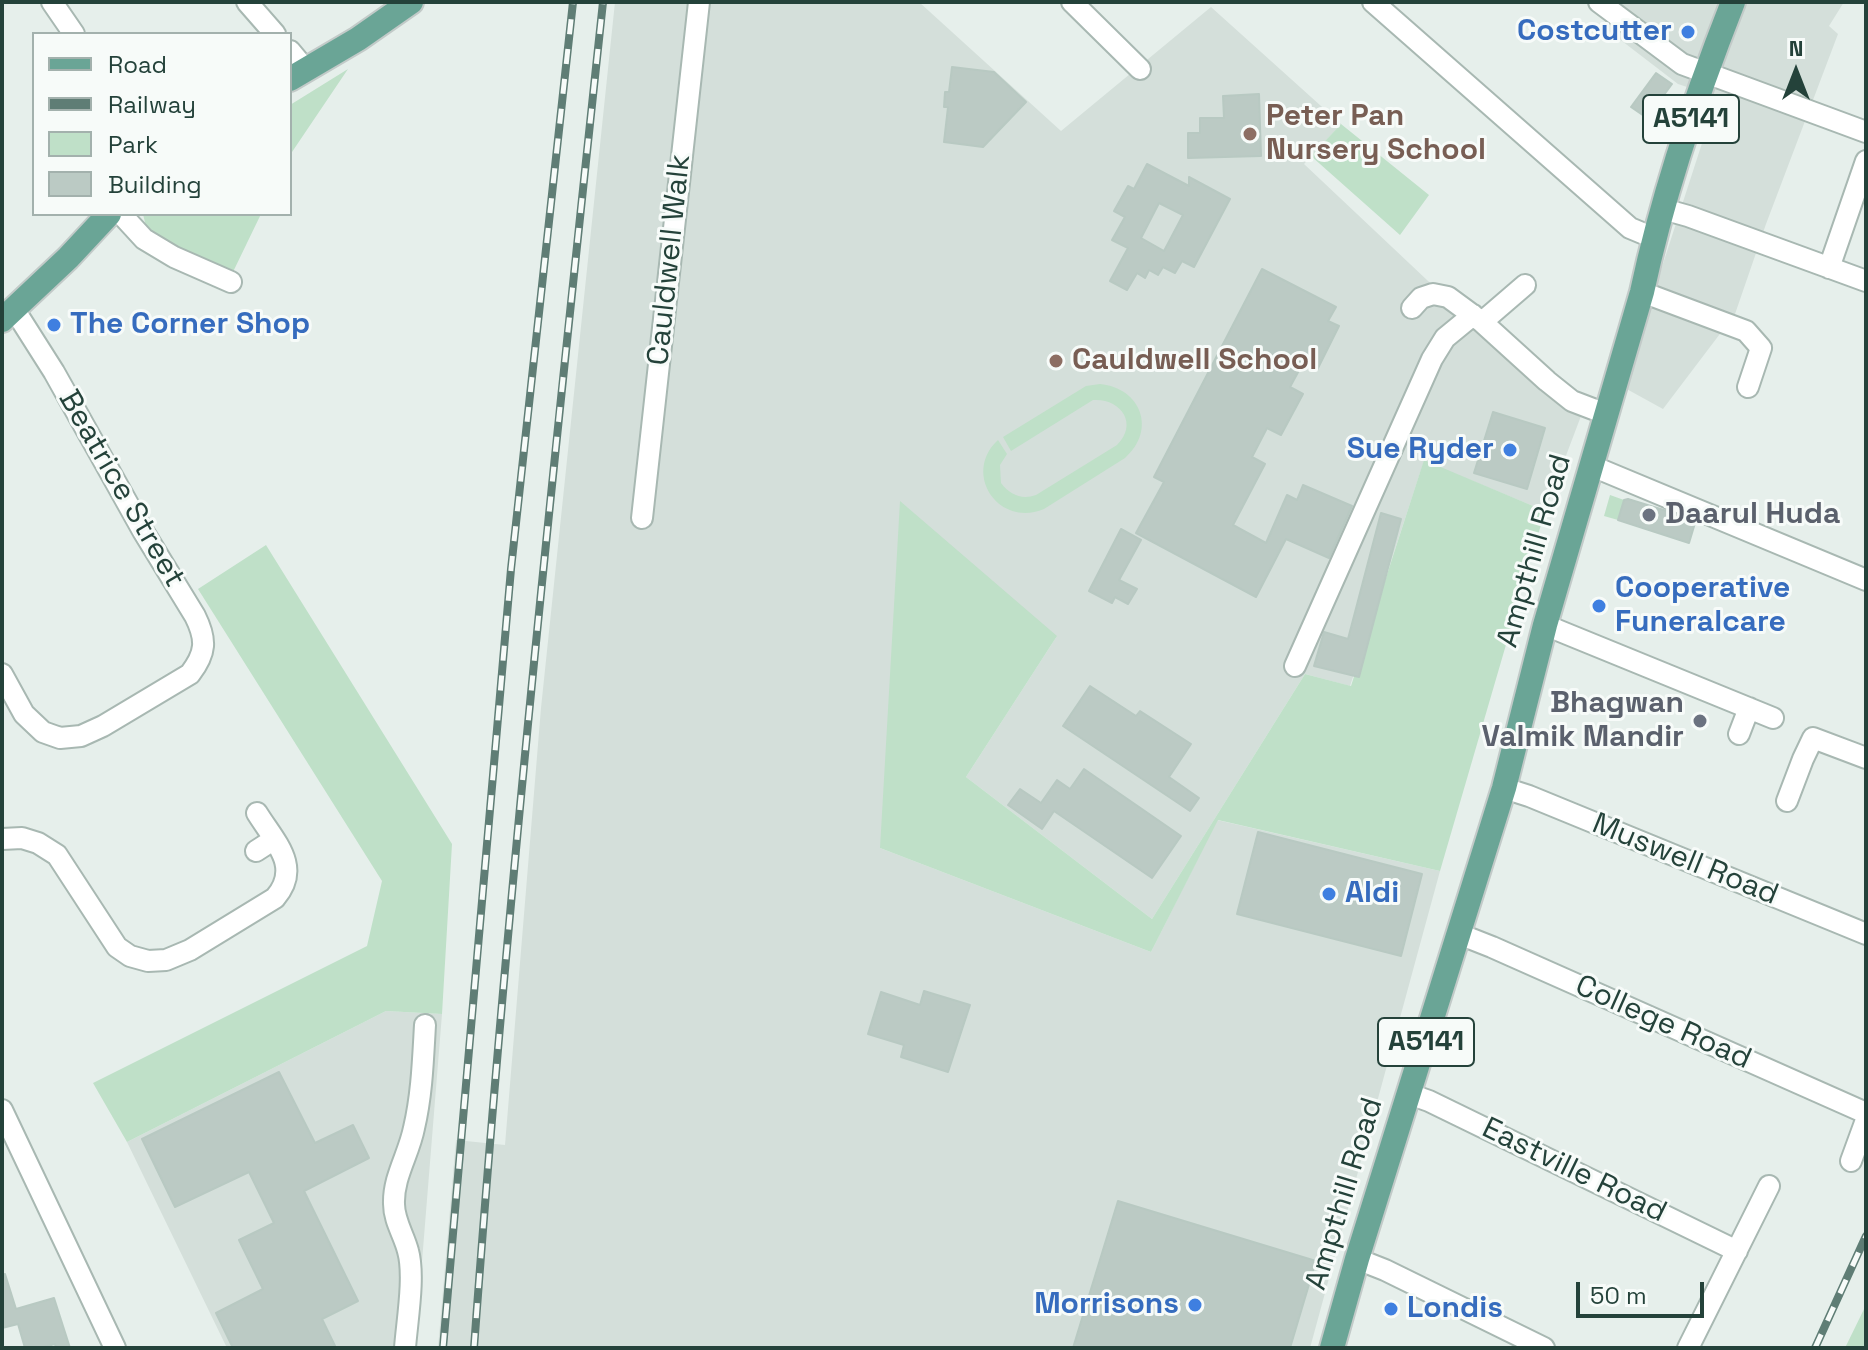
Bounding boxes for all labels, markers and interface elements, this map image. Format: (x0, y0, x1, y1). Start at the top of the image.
place label: Costcutter (1517, 14, 1672, 50)
marker: Costcutter (1679, 23, 1697, 41)
legend (32, 32, 292, 216)
north arrow (1756, 32, 1836, 112)
text: N (1789, 34, 1803, 62)
text: Road (108, 49, 167, 80)
text: Railway (108, 89, 196, 120)
road number: A5141 (1643, 95, 1739, 143)
place label: Peter Pan Nursery School (1266, 99, 1486, 170)
marker: Peter Pan Nursery School (1241, 125, 1259, 143)
text: Park (108, 129, 158, 160)
street label: Cauldwell Walk (641, 153, 699, 367)
text: Building (108, 169, 202, 200)
place label: The Corner Shop (70, 307, 310, 343)
marker: The Corner Shop (45, 316, 63, 334)
place label: Cauldwell School (1072, 343, 1317, 379)
marker: Cauldwell School (1047, 352, 1065, 370)
street label: Beatrice Street (50, 384, 192, 594)
place label: Sue Ryder (1347, 432, 1494, 468)
marker: Sue Ryder (1501, 441, 1519, 459)
street label: Ampthill Road (1490, 450, 1580, 652)
place label: Daarul Huda (1665, 497, 1840, 533)
marker: Daarul Huda (1640, 506, 1658, 524)
place label: Cooperative Funeralcare (1615, 571, 1790, 642)
marker: Cooperative Funeralcare (1590, 597, 1608, 615)
place label: Bhagwan Valmik Mandir (1482, 686, 1684, 756)
marker: Bhagwan Valmik Mandir (1691, 712, 1709, 730)
street label: Muswell Road (1587, 806, 1783, 914)
place label: Aldi (1345, 876, 1399, 912)
marker: Aldi (1320, 885, 1338, 903)
street label: College Road (1570, 968, 1756, 1078)
road number: A5141 (1378, 1018, 1474, 1066)
street label: Ampthill Road (1299, 1094, 1391, 1294)
street label: Eastville Road (1476, 1111, 1672, 1231)
scale bar (1580, 1266, 1708, 1316)
text: 50 m (1590, 1280, 1647, 1311)
place label: Morrisons (1034, 1287, 1179, 1323)
place label: Londis (1407, 1291, 1503, 1327)
marker: Morrisons (1186, 1296, 1204, 1314)
marker: Londis (1382, 1300, 1400, 1318)

